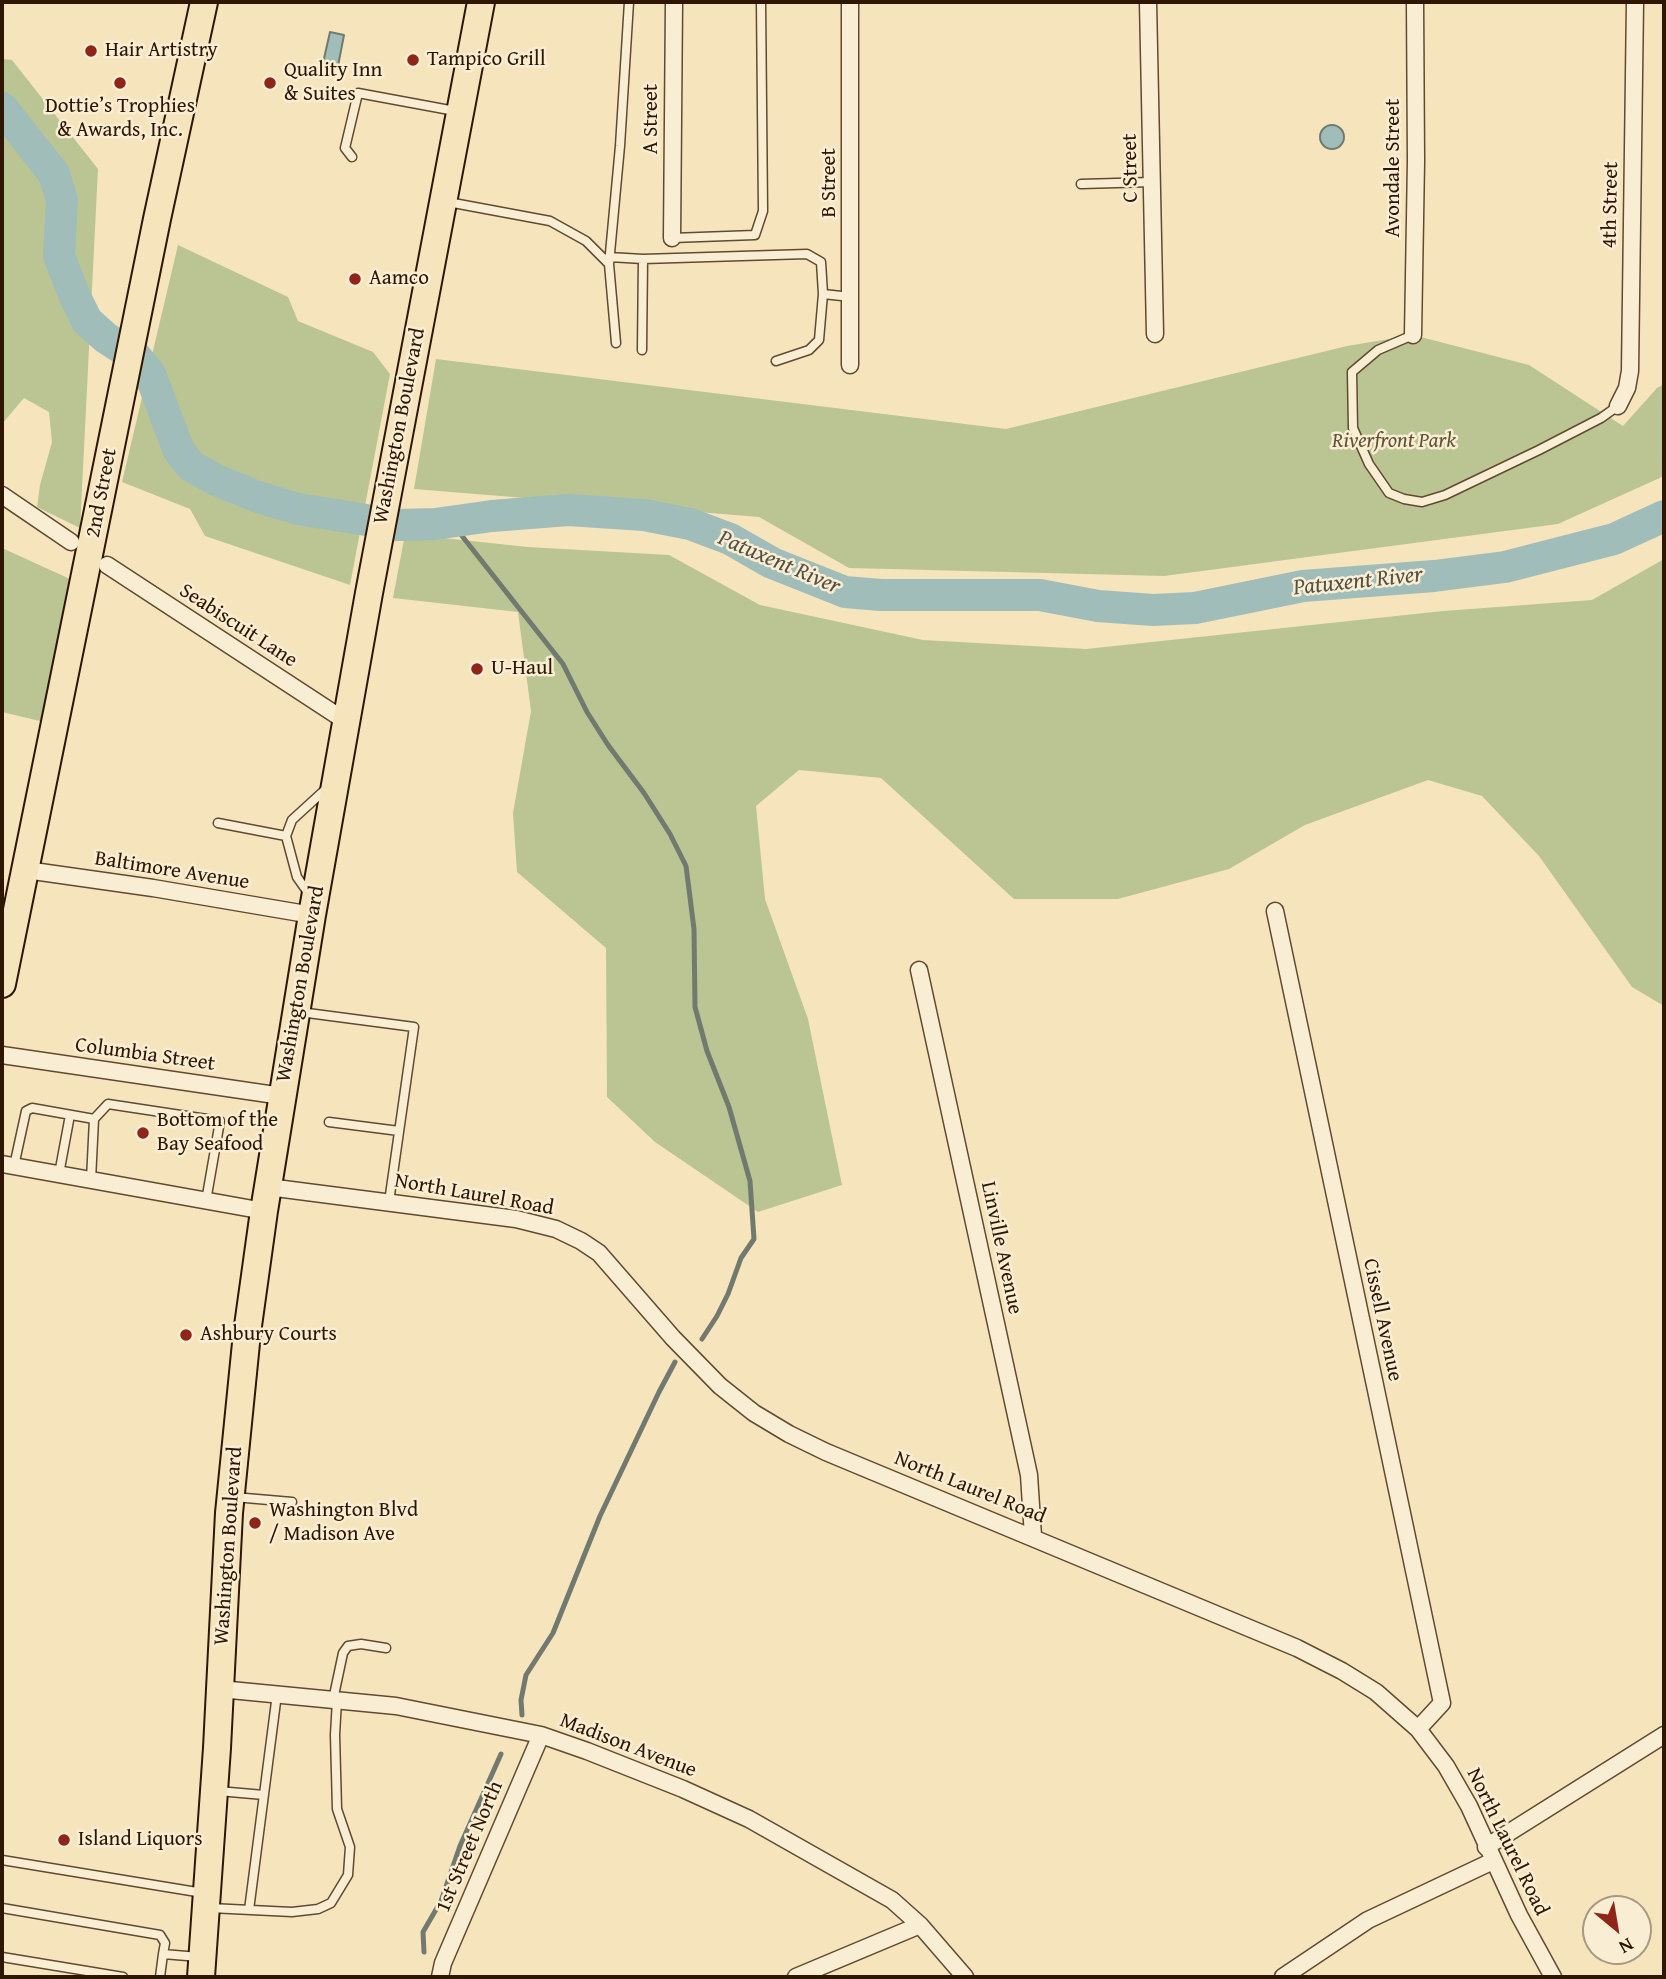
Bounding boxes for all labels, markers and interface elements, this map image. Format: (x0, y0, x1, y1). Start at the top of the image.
place label: Hair Artistry (105, 38, 218, 64)
marker: Hair Artistry (83, 43, 99, 59)
place label: Tampico Grill (427, 47, 546, 73)
marker: Tampico Grill (405, 52, 421, 68)
place label: Quality Inn & Suites (284, 58, 382, 108)
marker: Dottie’s Trophies & Awards, Inc. (112, 75, 128, 91)
marker: Quality Inn & Suites (262, 75, 278, 91)
street label: A Street (639, 84, 665, 154)
place label: Dottie’s Trophies & Awards, Inc. (45, 94, 195, 144)
street label: Avondale Street (1381, 99, 1407, 237)
street label: C Street (1118, 133, 1144, 203)
street label: B Street (817, 148, 843, 218)
street label: 4th Street (1598, 161, 1624, 249)
place label: Aamco (369, 266, 429, 292)
marker: Aamco (347, 271, 363, 287)
street label: Washington Boulevard (369, 326, 431, 526)
park label: Riverfront Park (1332, 429, 1456, 455)
street label: 2nd Street (81, 446, 123, 540)
water label: Patuxent River (714, 525, 844, 601)
water label: Patuxent River (1292, 561, 1424, 603)
street label: Seabiscuit Lane (174, 579, 302, 673)
place label: U-Haul (491, 656, 553, 682)
marker: U-Haul (469, 661, 485, 677)
street label: Baltimore Avenue (93, 846, 251, 896)
street label: Washington Boulevard (271, 884, 331, 1084)
street label: Columbia Street (73, 1033, 217, 1077)
place label: Bottom of the Bay Seafood (157, 1108, 278, 1158)
marker: Bottom of the Bay Seafood (135, 1125, 151, 1141)
street label: North Laurel Road (392, 1169, 556, 1221)
street label: Linville Avenue (975, 1179, 1027, 1317)
street label: Cissell Avenue (1357, 1256, 1407, 1384)
place label: Ashbury Courts (200, 1322, 337, 1348)
marker: Ashbury Courts (178, 1327, 194, 1343)
street label: Washington Boulevard (209, 1446, 249, 1646)
street label: North Laurel Road (891, 1446, 1049, 1530)
place label: Washington Blvd / Madison Ave (269, 1498, 418, 1548)
marker: Washington Blvd / Madison Ave (247, 1515, 263, 1531)
street label: Madison Avenue (556, 1708, 700, 1784)
street label: North Laurel Road (1460, 1764, 1554, 1920)
street label: 1st Street North (431, 1777, 509, 1917)
place label: Island Liquors (78, 1827, 202, 1853)
marker: Island Liquors (56, 1832, 72, 1848)
north arrow (1582, 1895, 1652, 1965)
text: N (1614, 1931, 1639, 1962)

